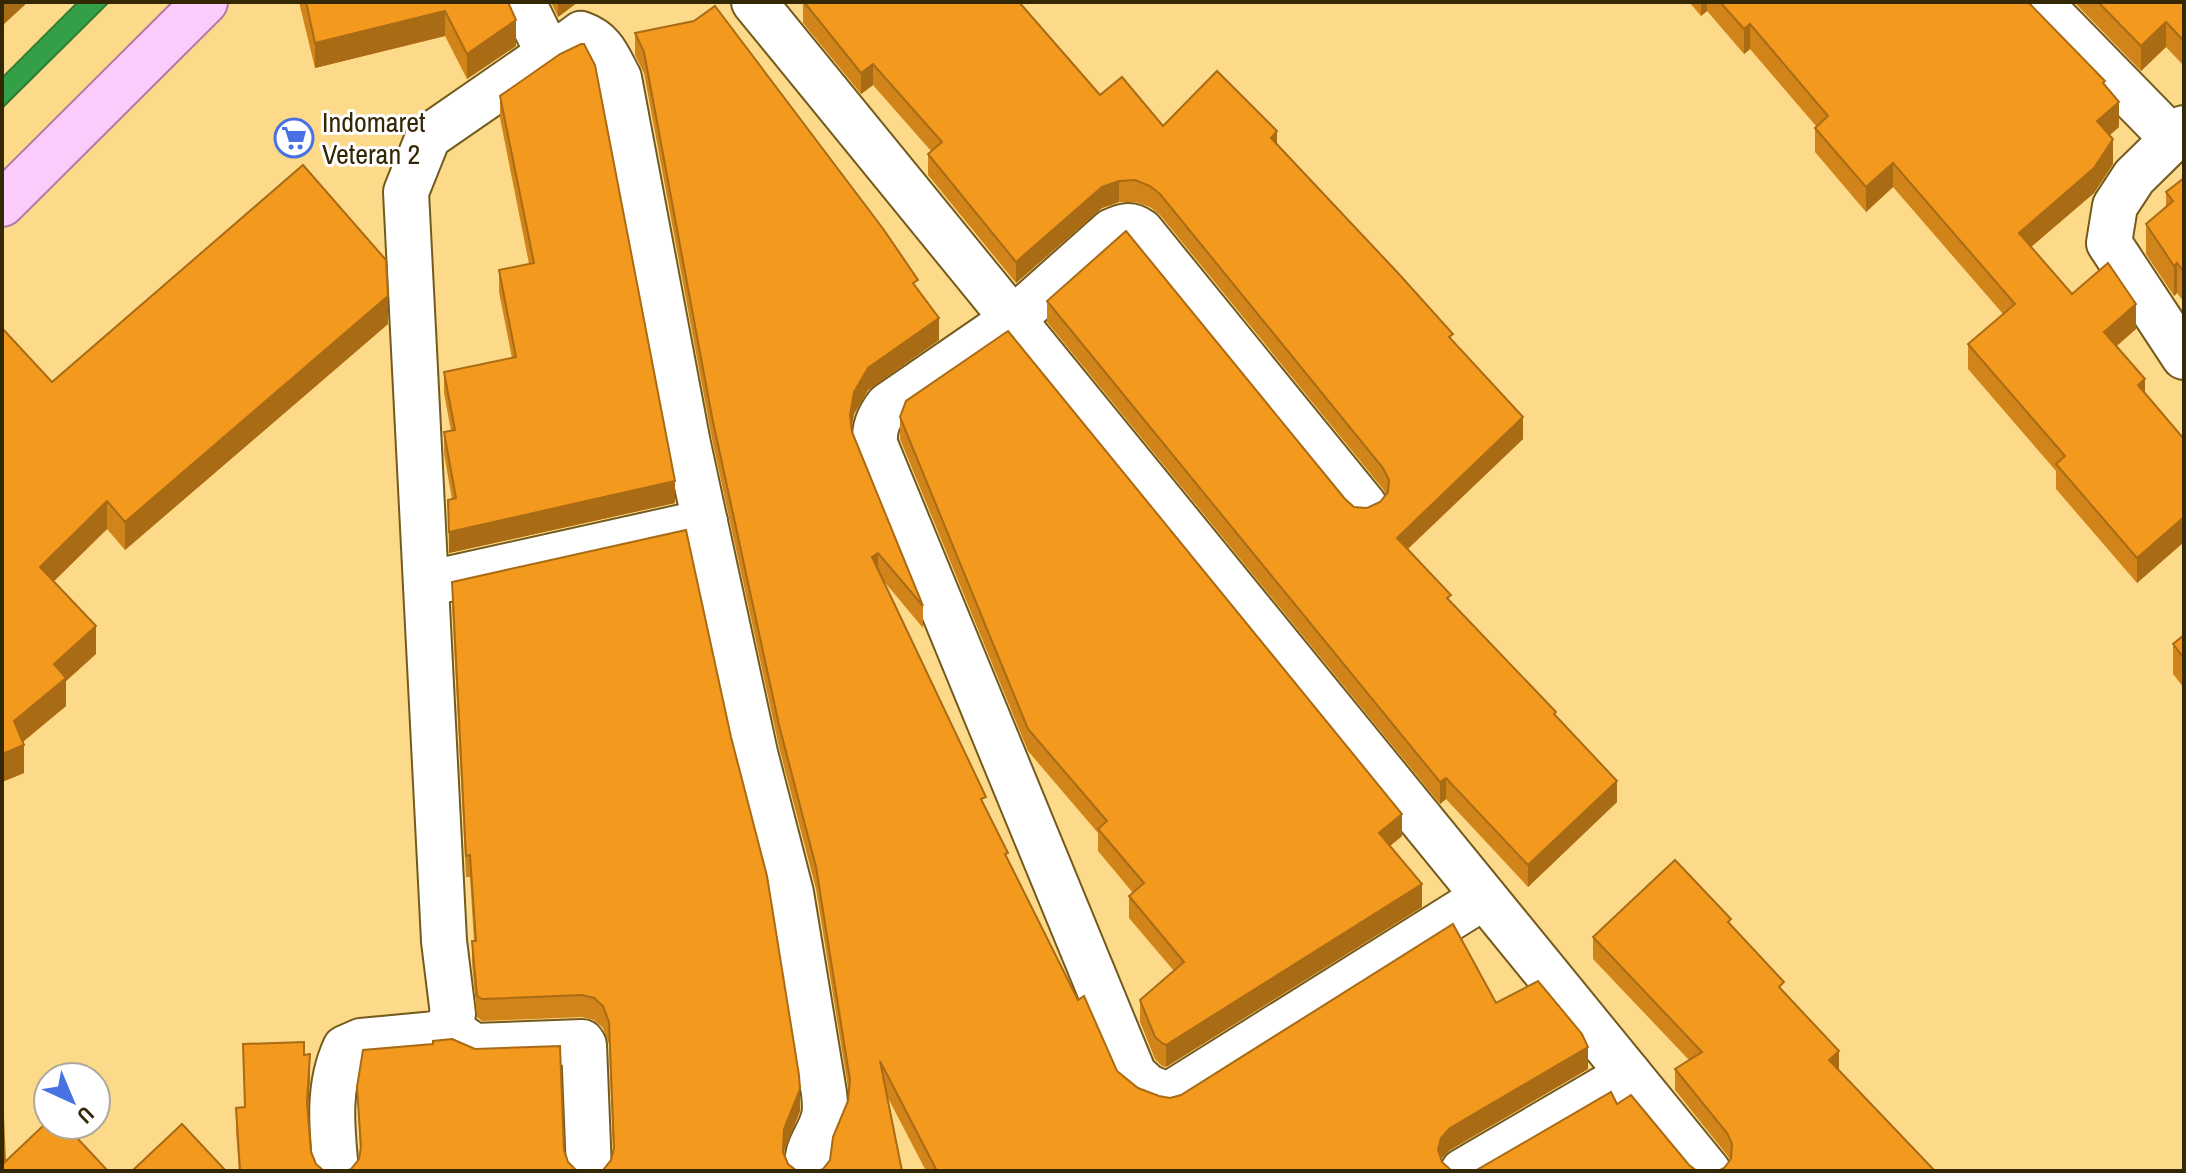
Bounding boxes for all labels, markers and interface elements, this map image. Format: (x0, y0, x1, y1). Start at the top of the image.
place label: Indomaret Veteran 2 (322, 103, 425, 173)
supermarket icon: Indomaret Veteran 2 (273, 117, 315, 159)
north arrow (32, 1061, 112, 1141)
text: U (71, 1100, 101, 1131)

